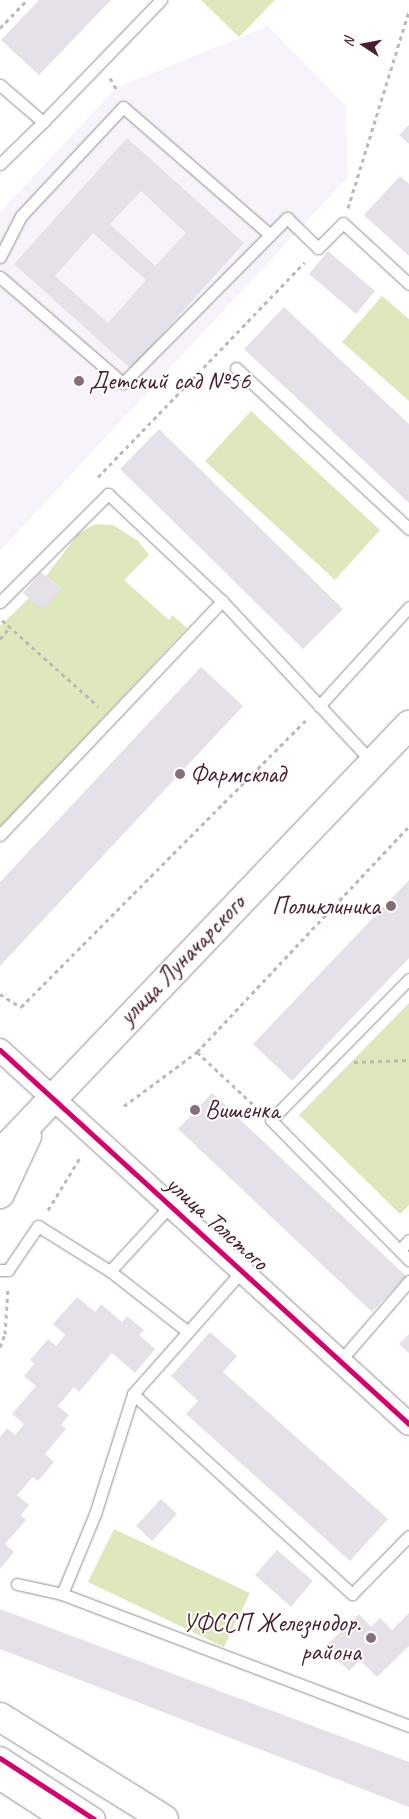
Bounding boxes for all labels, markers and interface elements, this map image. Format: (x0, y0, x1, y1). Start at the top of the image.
north arrow (339, 20, 389, 70)
text: N (340, 36, 358, 48)
place label: Детский сад №56 (89, 366, 250, 396)
marker: Детский сад №56 (73, 375, 85, 387)
place label: Фармсклад (190, 759, 285, 789)
marker: Фармсклад (174, 768, 186, 780)
street label: улица Луначарского (112, 889, 252, 1031)
place label: Поликлиника (272, 891, 380, 921)
marker: Поликлиника (384, 899, 398, 913)
place label: Вишенка (205, 1095, 279, 1125)
marker: Вишенка (189, 1104, 201, 1116)
street label: улица Толстого (160, 1169, 274, 1277)
place label: УФССП Железнодор. района (182, 1609, 361, 1668)
marker: УФССП Железнодор. района (365, 1632, 377, 1644)

